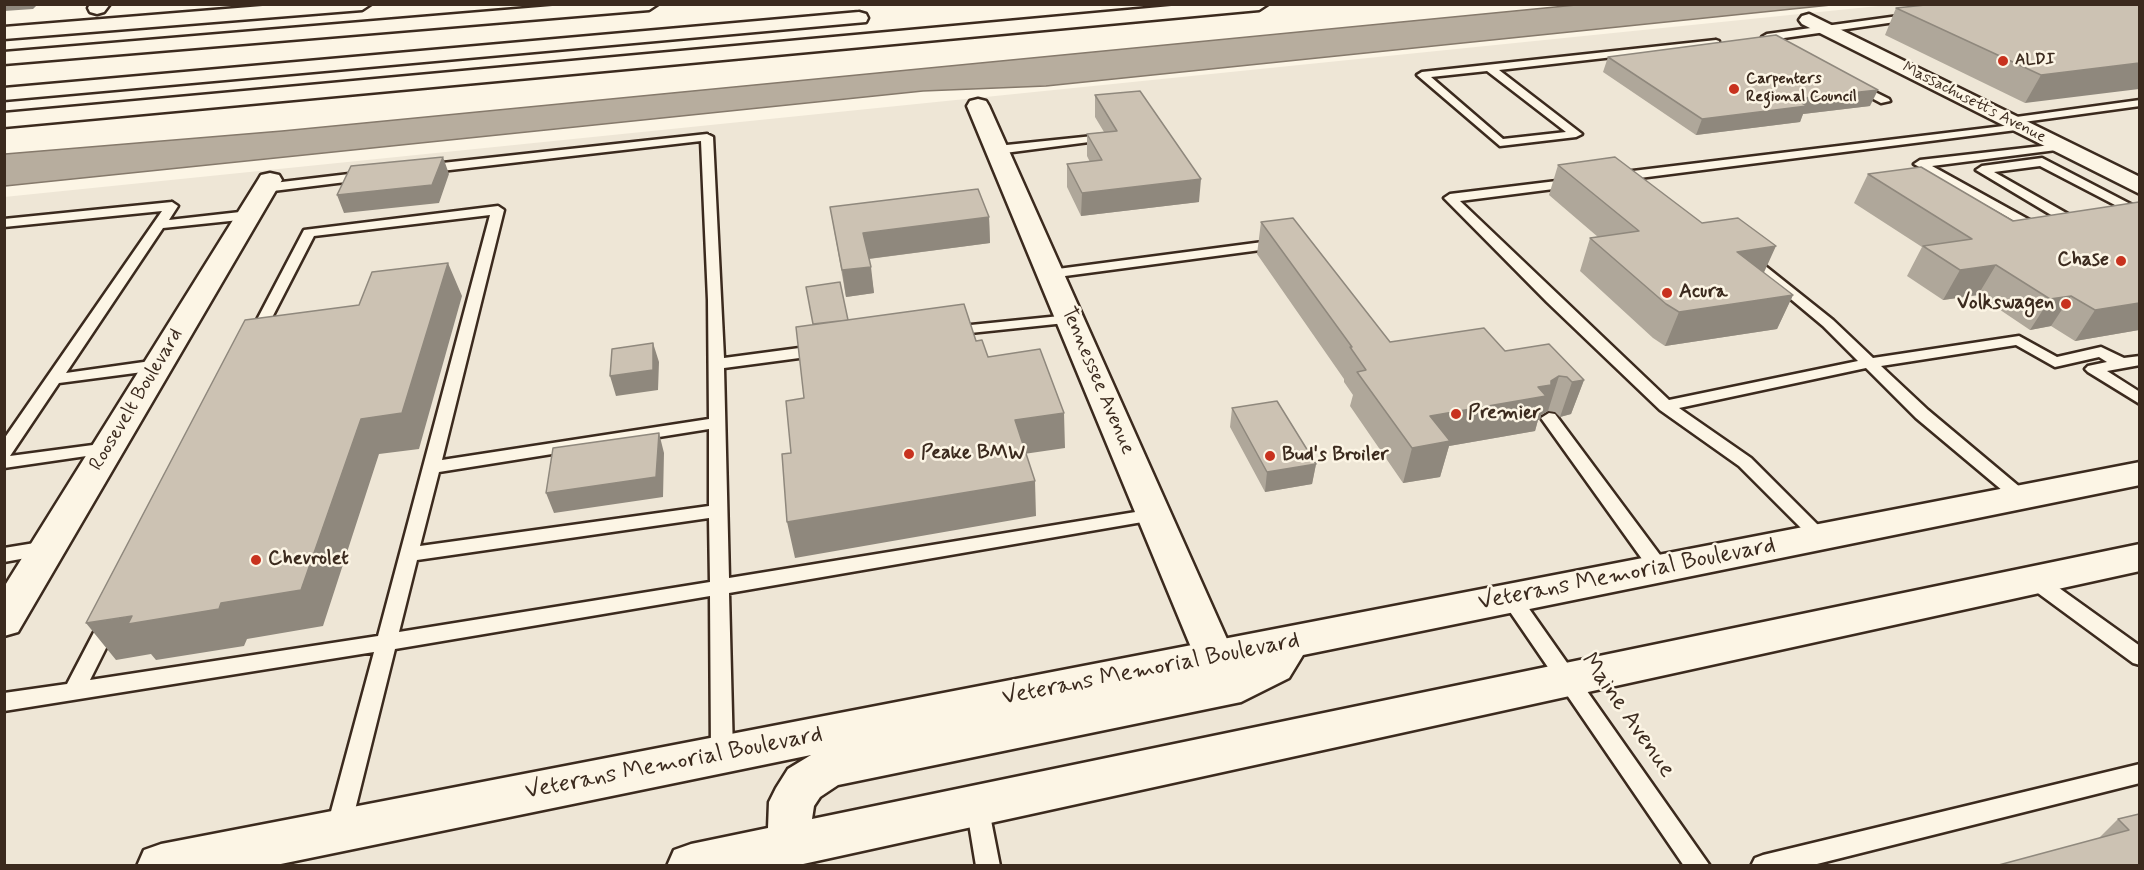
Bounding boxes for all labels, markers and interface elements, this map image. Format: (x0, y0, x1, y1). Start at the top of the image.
place label: ALDI (2015, 51, 2055, 71)
marker: ALDI (1996, 54, 2010, 68)
street label: Massachusetts Avenue (1899, 58, 2049, 148)
place label: Carpenters Regional Council (1746, 70, 1857, 108)
marker: Carpenters Regional Council (1727, 82, 1741, 96)
place label: Chase (2057, 249, 2109, 273)
marker: Chase (2114, 254, 2128, 268)
place label: Acura (1679, 281, 1727, 305)
marker: Acura (1660, 286, 1674, 300)
place label: Volkswagen (1957, 292, 2054, 316)
marker: Volkswagen (2059, 297, 2073, 311)
street label: Tennessee Avenue (1055, 304, 1139, 458)
street label: Roosevelt Boulevard (85, 325, 189, 475)
place label: Premier (1468, 402, 1541, 426)
marker: Premier (1449, 407, 1463, 421)
place label: Peake BMW (921, 442, 1025, 466)
place label: Bud's Broiler (1282, 444, 1389, 468)
marker: Peake BMW (902, 447, 916, 461)
marker: Bud's Broiler (1263, 449, 1277, 463)
street label: Veterans Memorial Boulevard (1476, 532, 1778, 618)
place label: Chevrolet (268, 548, 349, 572)
marker: Chevrolet (249, 553, 263, 567)
street label: Veterans Memorial Boulevard (1000, 627, 1302, 713)
street label: Maine Avenue (1573, 648, 1681, 784)
street label: Veterans Memorial Boulevard (523, 721, 825, 807)

